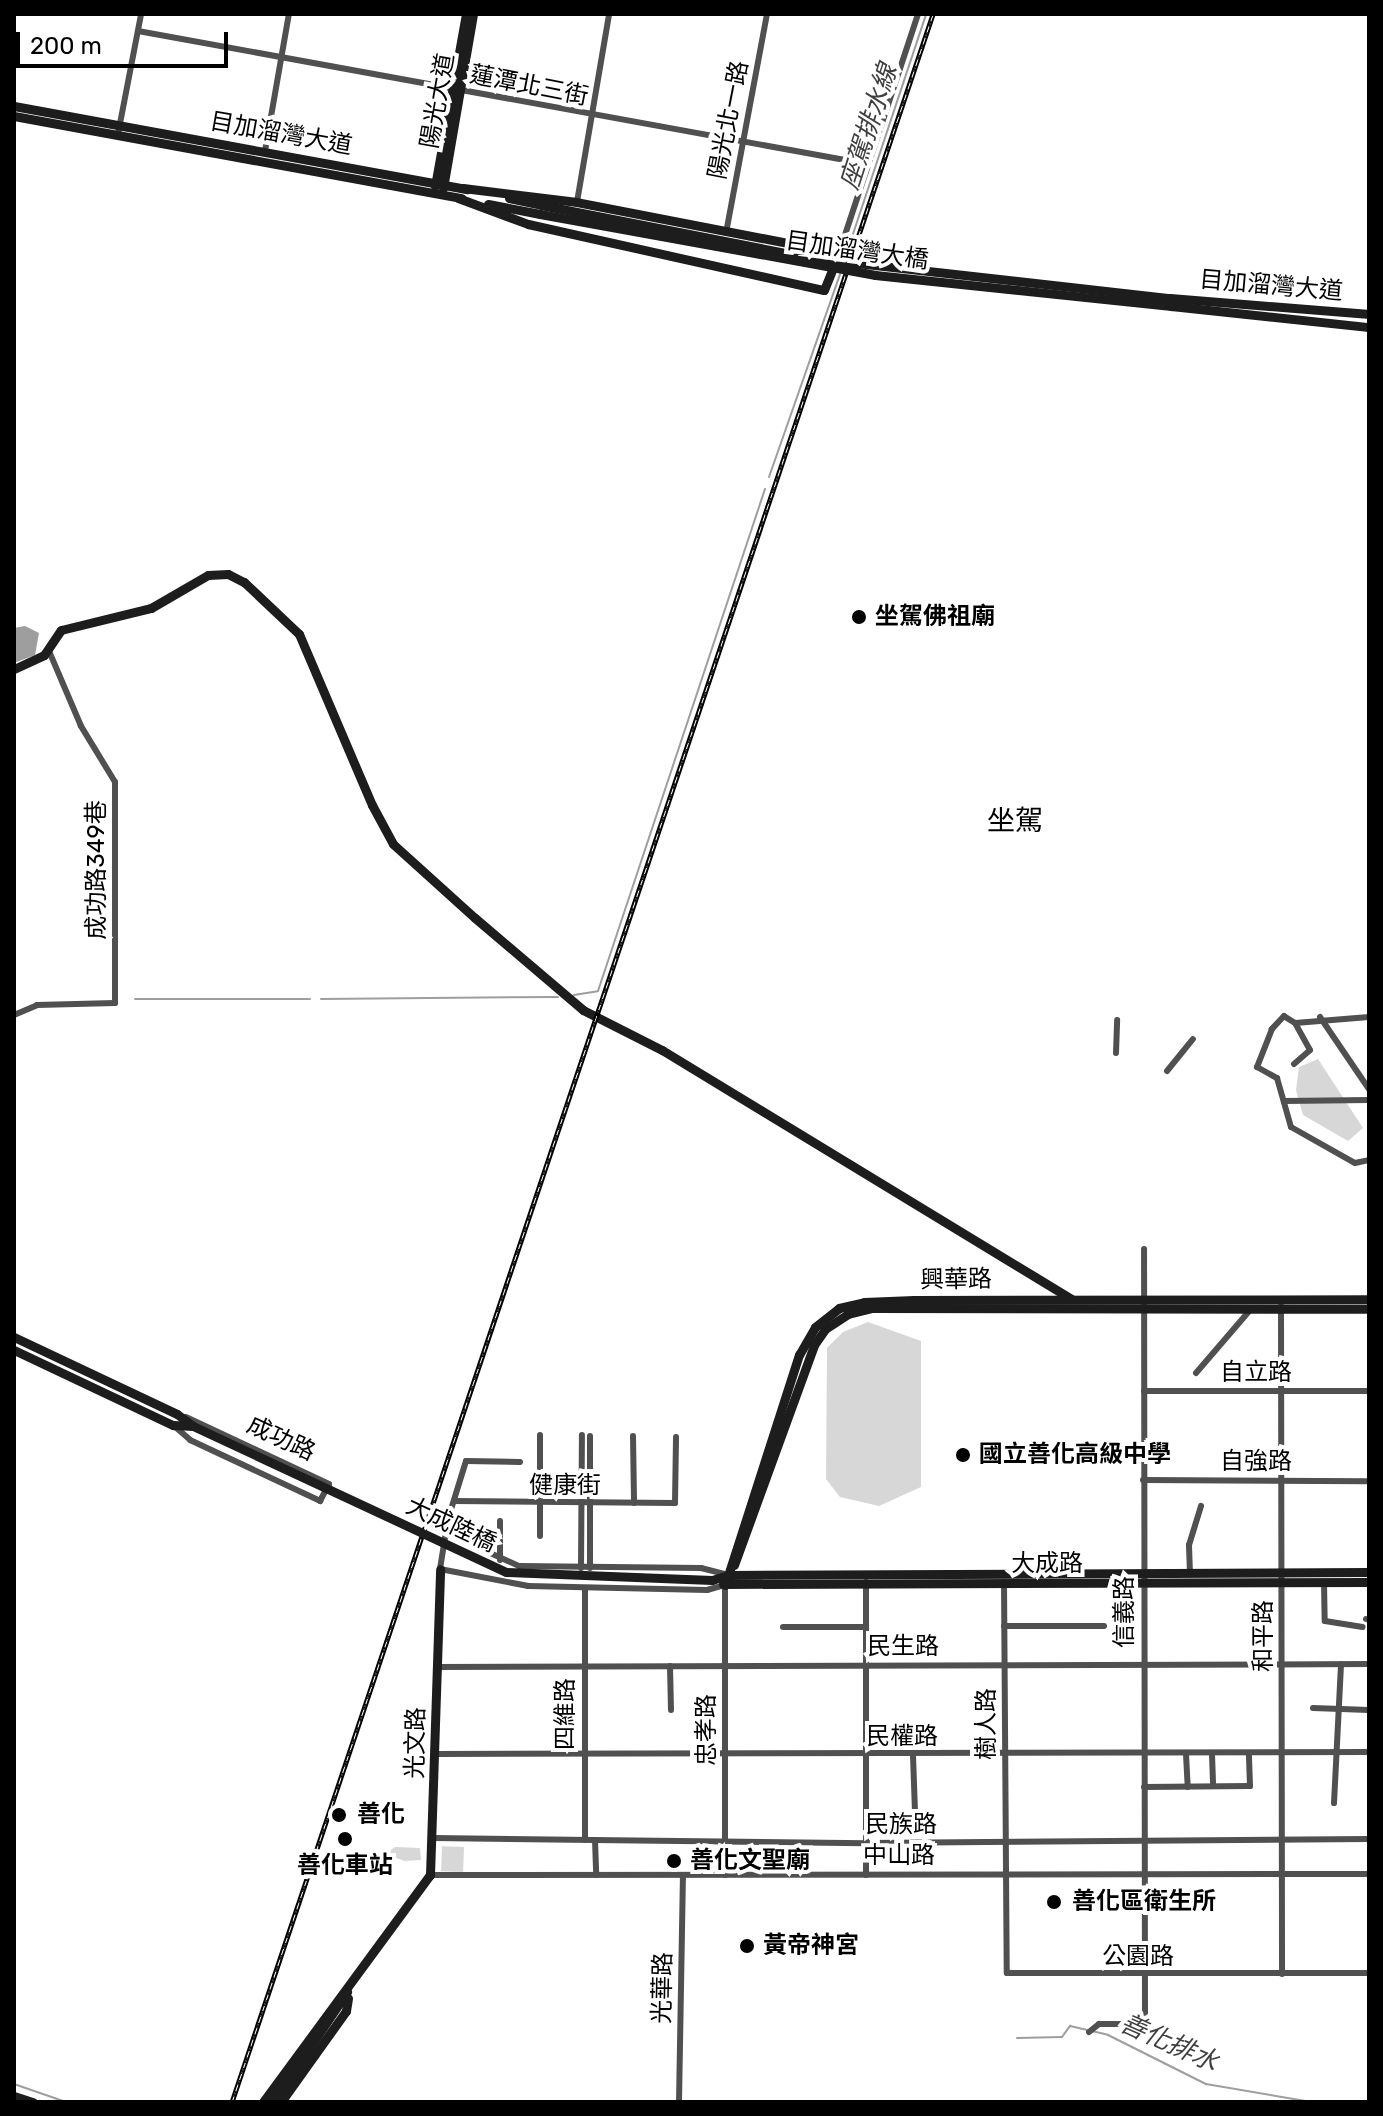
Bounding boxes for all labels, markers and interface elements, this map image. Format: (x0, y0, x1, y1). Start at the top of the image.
scale bar (20, 16, 232, 66)
text: 200 m (30, 32, 102, 60)
street label: 陽光大道 (415, 51, 461, 151)
street label: 陽光北一路 (703, 58, 755, 182)
street label: 蓮潭北三街 (467, 60, 591, 112)
water label: 座駕排水線 (834, 60, 904, 194)
street label: 目加溜灣大道 (208, 107, 354, 161)
street label: 目加溜灣大橋 (784, 227, 930, 275)
street label: 目加溜灣大道 (1198, 265, 1344, 307)
place label: 坐駕佛祖廟 (875, 603, 995, 631)
marker: 坐駕佛祖廟 (850, 608, 868, 626)
street label: 成功路349巷 (83, 800, 111, 940)
district label: 坐駕 (987, 804, 1043, 838)
street label: 興華路 (920, 1265, 992, 1295)
street label: 自立路 (1220, 1359, 1292, 1387)
street label: 成功路 (242, 1411, 320, 1467)
place label: 國立善化高級中學 (979, 1441, 1171, 1469)
marker: 國立善化高級中學 (954, 1446, 972, 1464)
street label: 自強路 (1220, 1448, 1292, 1476)
street label: 健康街 (529, 1472, 601, 1500)
street label: 大成陸橋 (401, 1492, 501, 1558)
street label: 大成路 (1011, 1550, 1083, 1578)
street label: 信義路 (1111, 1576, 1139, 1648)
street label: 和平路 (1250, 1600, 1278, 1672)
street label: 民生路 (867, 1633, 939, 1661)
street label: 四維路 (552, 1678, 580, 1750)
street label: 樹人路 (973, 1688, 1001, 1760)
street label: 忠孝路 (693, 1694, 721, 1766)
street label: 光文路 (401, 1707, 431, 1779)
street label: 民權路 (866, 1723, 938, 1751)
place label: 善化 (357, 1801, 405, 1829)
marker: 善化 (328, 1804, 350, 1826)
street label: 民族路 (865, 1811, 937, 1839)
marker: 善化車站 (336, 1830, 354, 1848)
street label: 中山路 (863, 1842, 935, 1870)
place label: 善化文聖廟 (690, 1847, 810, 1875)
place label: 善化車站 (297, 1852, 393, 1880)
marker: 善化文聖廟 (665, 1852, 683, 1870)
place label: 善化區衛生所 (1072, 1888, 1216, 1916)
marker: 善化區衛生所 (1043, 1891, 1065, 1913)
place label: 黃帝神宮 (763, 1932, 859, 1960)
marker: 黃帝神宮 (738, 1937, 756, 1955)
street label: 公園路 (1102, 1943, 1174, 1971)
street label: 光華路 (648, 1952, 678, 2024)
water label: 善化排水 (1115, 2008, 1223, 2078)

